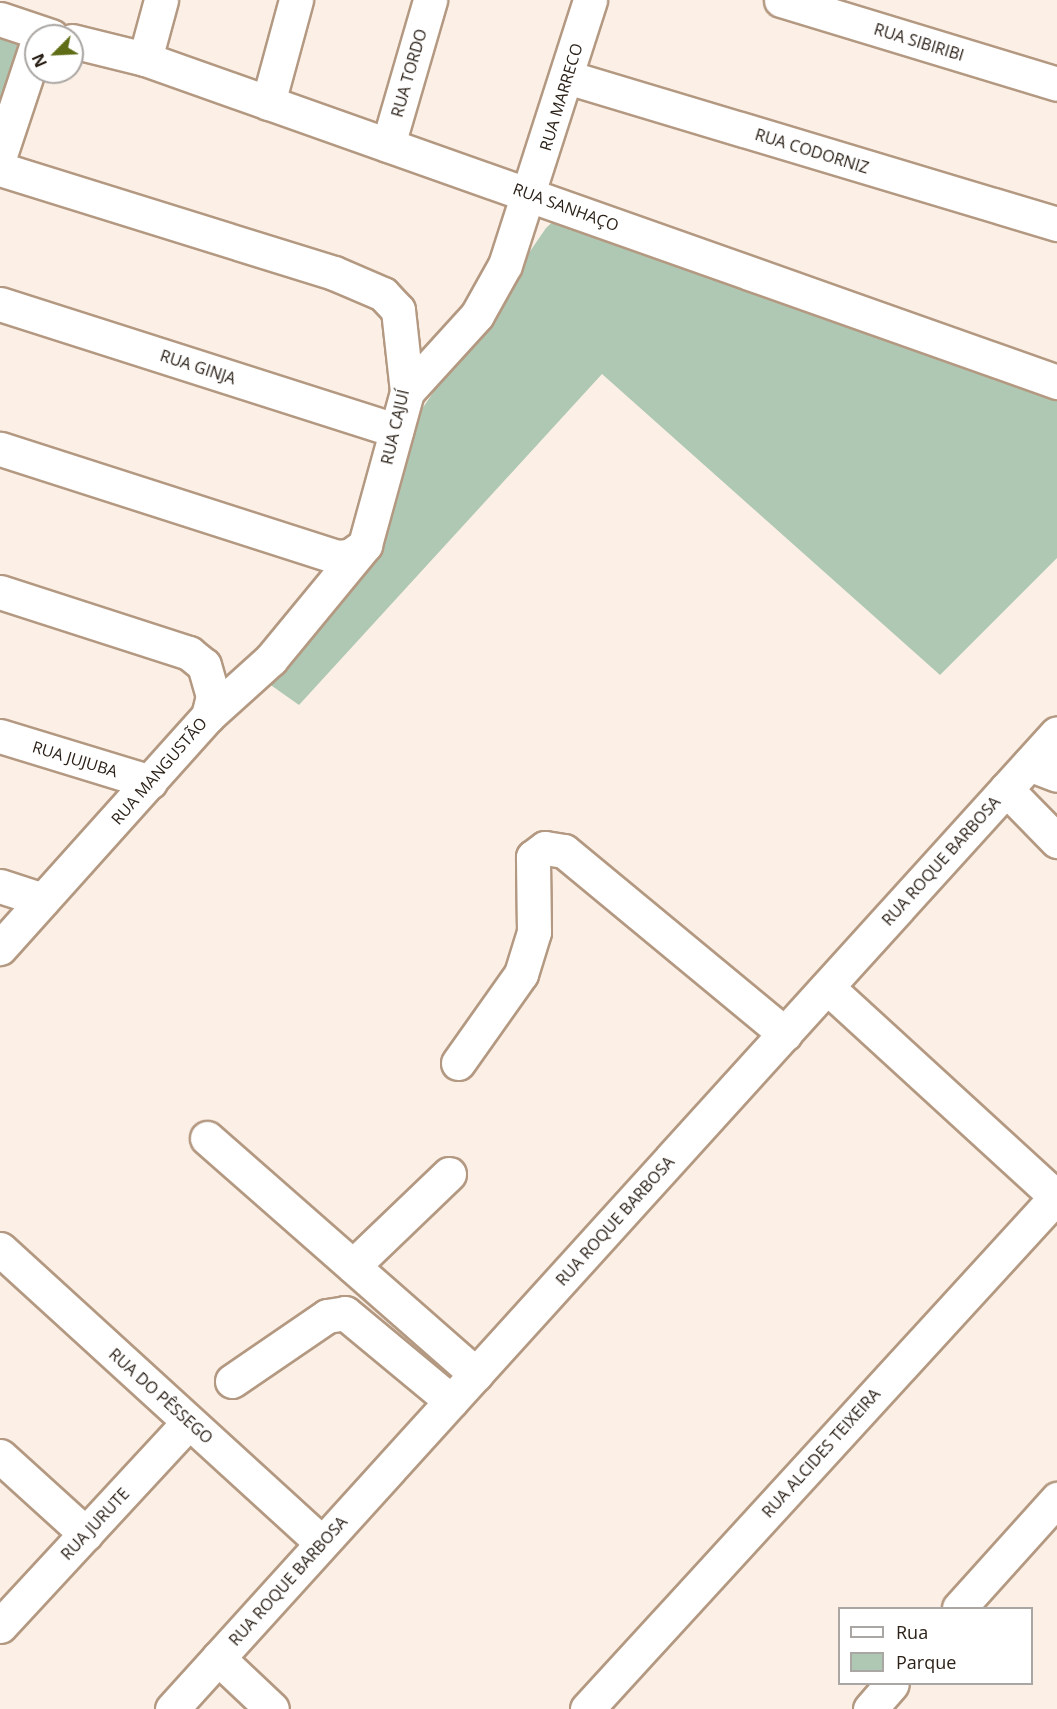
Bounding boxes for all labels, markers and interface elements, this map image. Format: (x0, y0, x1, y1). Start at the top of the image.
street label: RUA SIBIRIBI (872, 19, 966, 65)
north arrow (24, 24, 84, 84)
street label: RUA TORDO (387, 27, 431, 119)
street label: RUA MARRECO (536, 41, 586, 153)
text: N (27, 50, 52, 71)
street label: RUA CODORNIZ (753, 125, 871, 177)
street label: RUA SANHAÇO (510, 179, 622, 235)
street label: RUA GINJA (158, 346, 238, 388)
street label: RUA CAJUÍ (377, 388, 413, 466)
street label: RUA MANGUSTÃO (107, 713, 211, 829)
street label: RUA JUJUBA (30, 737, 120, 781)
street label: RUA ROQUE BARBOSA (878, 792, 1004, 930)
street label: RUA ROQUE BARBOSA (552, 1152, 678, 1290)
street label: RUA DO PÊSSEGO (105, 1344, 217, 1448)
street label: RUA ALCIDES TEIXEIRA (758, 1385, 884, 1521)
street label: RUA JURUTE (57, 1484, 133, 1564)
street label: RUA ROQUE BARBOSA (225, 1512, 351, 1650)
legend (838, 1607, 1033, 1685)
text: Rua (896, 1620, 928, 1644)
text: Parque (896, 1650, 956, 1674)

